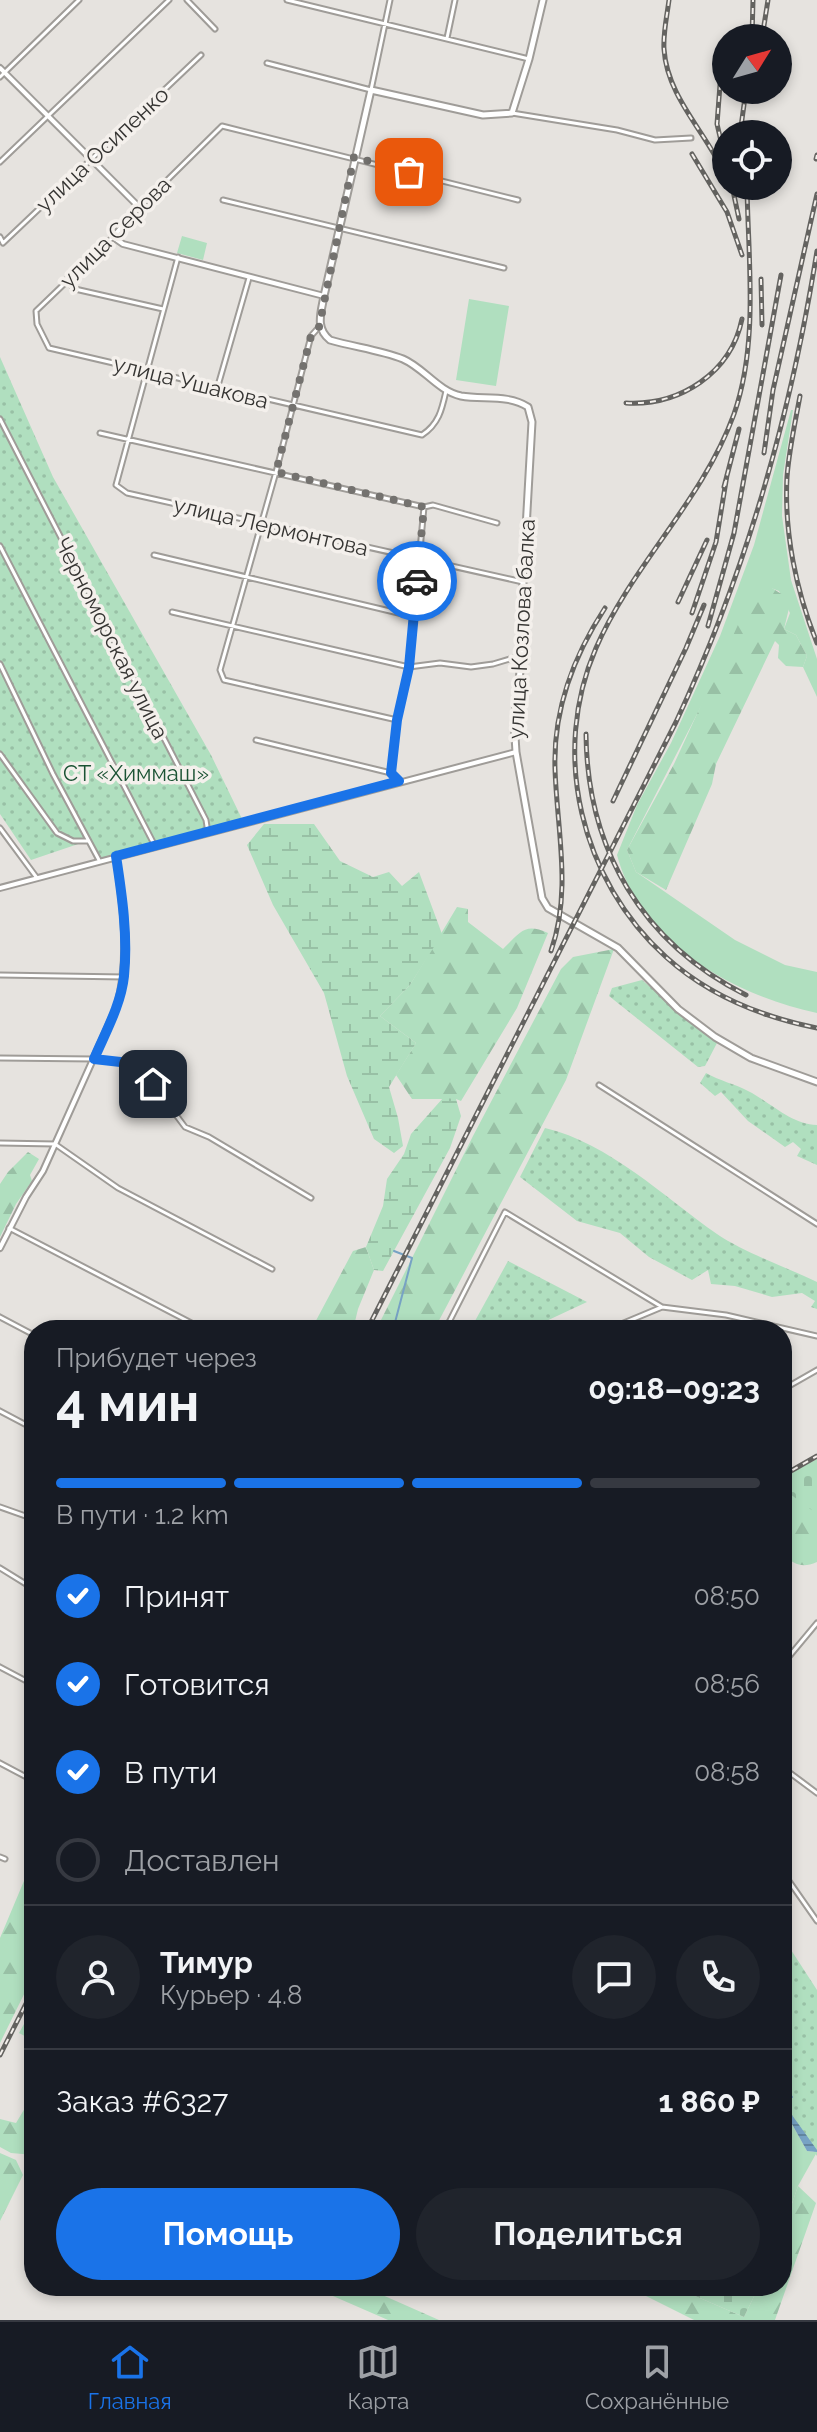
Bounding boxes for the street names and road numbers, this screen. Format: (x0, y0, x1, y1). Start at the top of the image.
street label: улица Осипенко (30, 81, 174, 217)
street label: улица Серова (54, 171, 176, 293)
street label: улица Ушакова (111, 350, 271, 414)
street label: улица Лермонтова (171, 491, 371, 561)
street label: улица Козлова балка (502, 518, 540, 740)
street label: Черноморская улица (50, 533, 174, 743)

